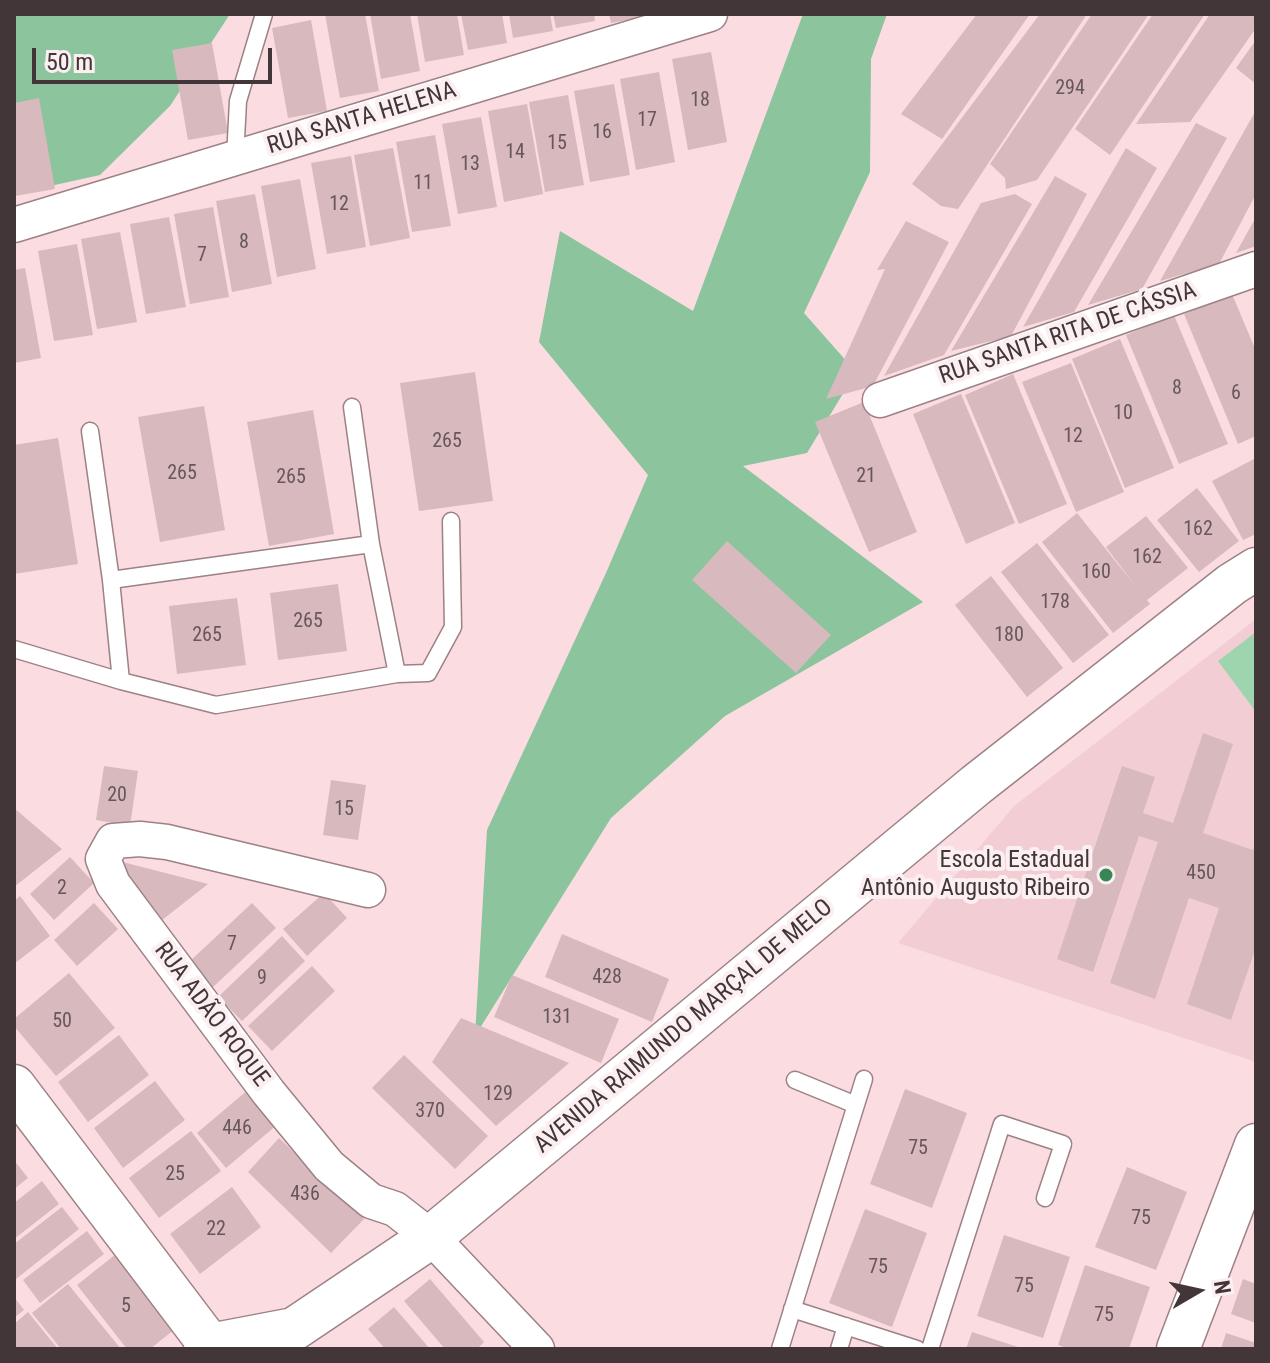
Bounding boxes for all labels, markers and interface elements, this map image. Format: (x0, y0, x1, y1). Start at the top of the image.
scale bar (36, 32, 276, 82)
text: 50 m (46, 48, 93, 76)
street label: RUA SANTA HELENA (264, 77, 460, 161)
house number: 294 (1055, 77, 1085, 101)
house number: 18 (690, 89, 710, 113)
house number: 17 (637, 109, 657, 133)
house number: 16 (592, 121, 612, 145)
house number: 15 (547, 132, 567, 156)
house number: 14 (505, 141, 525, 165)
house number: 13 (460, 153, 480, 177)
house number: 11 (413, 172, 433, 196)
house number: 12 (329, 193, 349, 217)
house number: 8 (239, 231, 249, 255)
house number: 7 (197, 244, 207, 268)
street label: RUA SANTA RITA DE CÁSSIA (936, 276, 1200, 392)
house number: 8 (1172, 377, 1182, 401)
house number: 6 (1231, 382, 1241, 406)
house number: 10 (1113, 402, 1133, 426)
house number: 12 (1063, 425, 1083, 449)
house number: 265 (432, 430, 462, 454)
house number: 265 (167, 462, 197, 486)
house number: 21 (856, 465, 876, 489)
house number: 265 (276, 466, 306, 490)
house number: 162 (1183, 518, 1213, 542)
house number: 162 (1132, 546, 1162, 570)
house number: 160 (1081, 561, 1111, 585)
house number: 178 (1040, 591, 1070, 615)
house number: 265 (293, 610, 323, 634)
house number: 265 (192, 624, 222, 648)
house number: 180 (994, 624, 1024, 648)
house number: 20 (107, 784, 127, 808)
house number: 15 (334, 798, 354, 822)
place label: Escola Estadual Antônio Augusto Ribeiro (861, 847, 1090, 903)
house number: 450 (1186, 862, 1216, 886)
marker: Escola Estadual Antônio Augusto Ribeiro (1097, 866, 1115, 884)
house number: 2 (57, 877, 67, 901)
street label: AVENIDA RAIMUNDO MARÇAL DE MELO (529, 894, 839, 1160)
house number: 7 (227, 933, 237, 957)
street label: RUA ADÃO ROQUE (147, 937, 275, 1093)
house number: 428 (592, 966, 622, 990)
house number: 9 (257, 967, 267, 991)
house number: 131 (542, 1006, 572, 1030)
house number: 50 (52, 1010, 72, 1034)
house number: 129 (483, 1083, 513, 1107)
house number: 370 (415, 1100, 445, 1124)
house number: 446 (222, 1117, 252, 1141)
house number: 75 (908, 1137, 928, 1161)
house number: 25 (165, 1163, 185, 1187)
house number: 436 (290, 1183, 320, 1207)
house number: 75 (1131, 1207, 1151, 1231)
house number: 22 (206, 1218, 226, 1242)
north arrow (1158, 1251, 1238, 1331)
house number: 75 (868, 1256, 888, 1280)
house number: 75 (1014, 1275, 1034, 1299)
text: N (1209, 1279, 1236, 1296)
house number: 5 (121, 1295, 131, 1319)
house number: 75 (1094, 1304, 1114, 1328)

